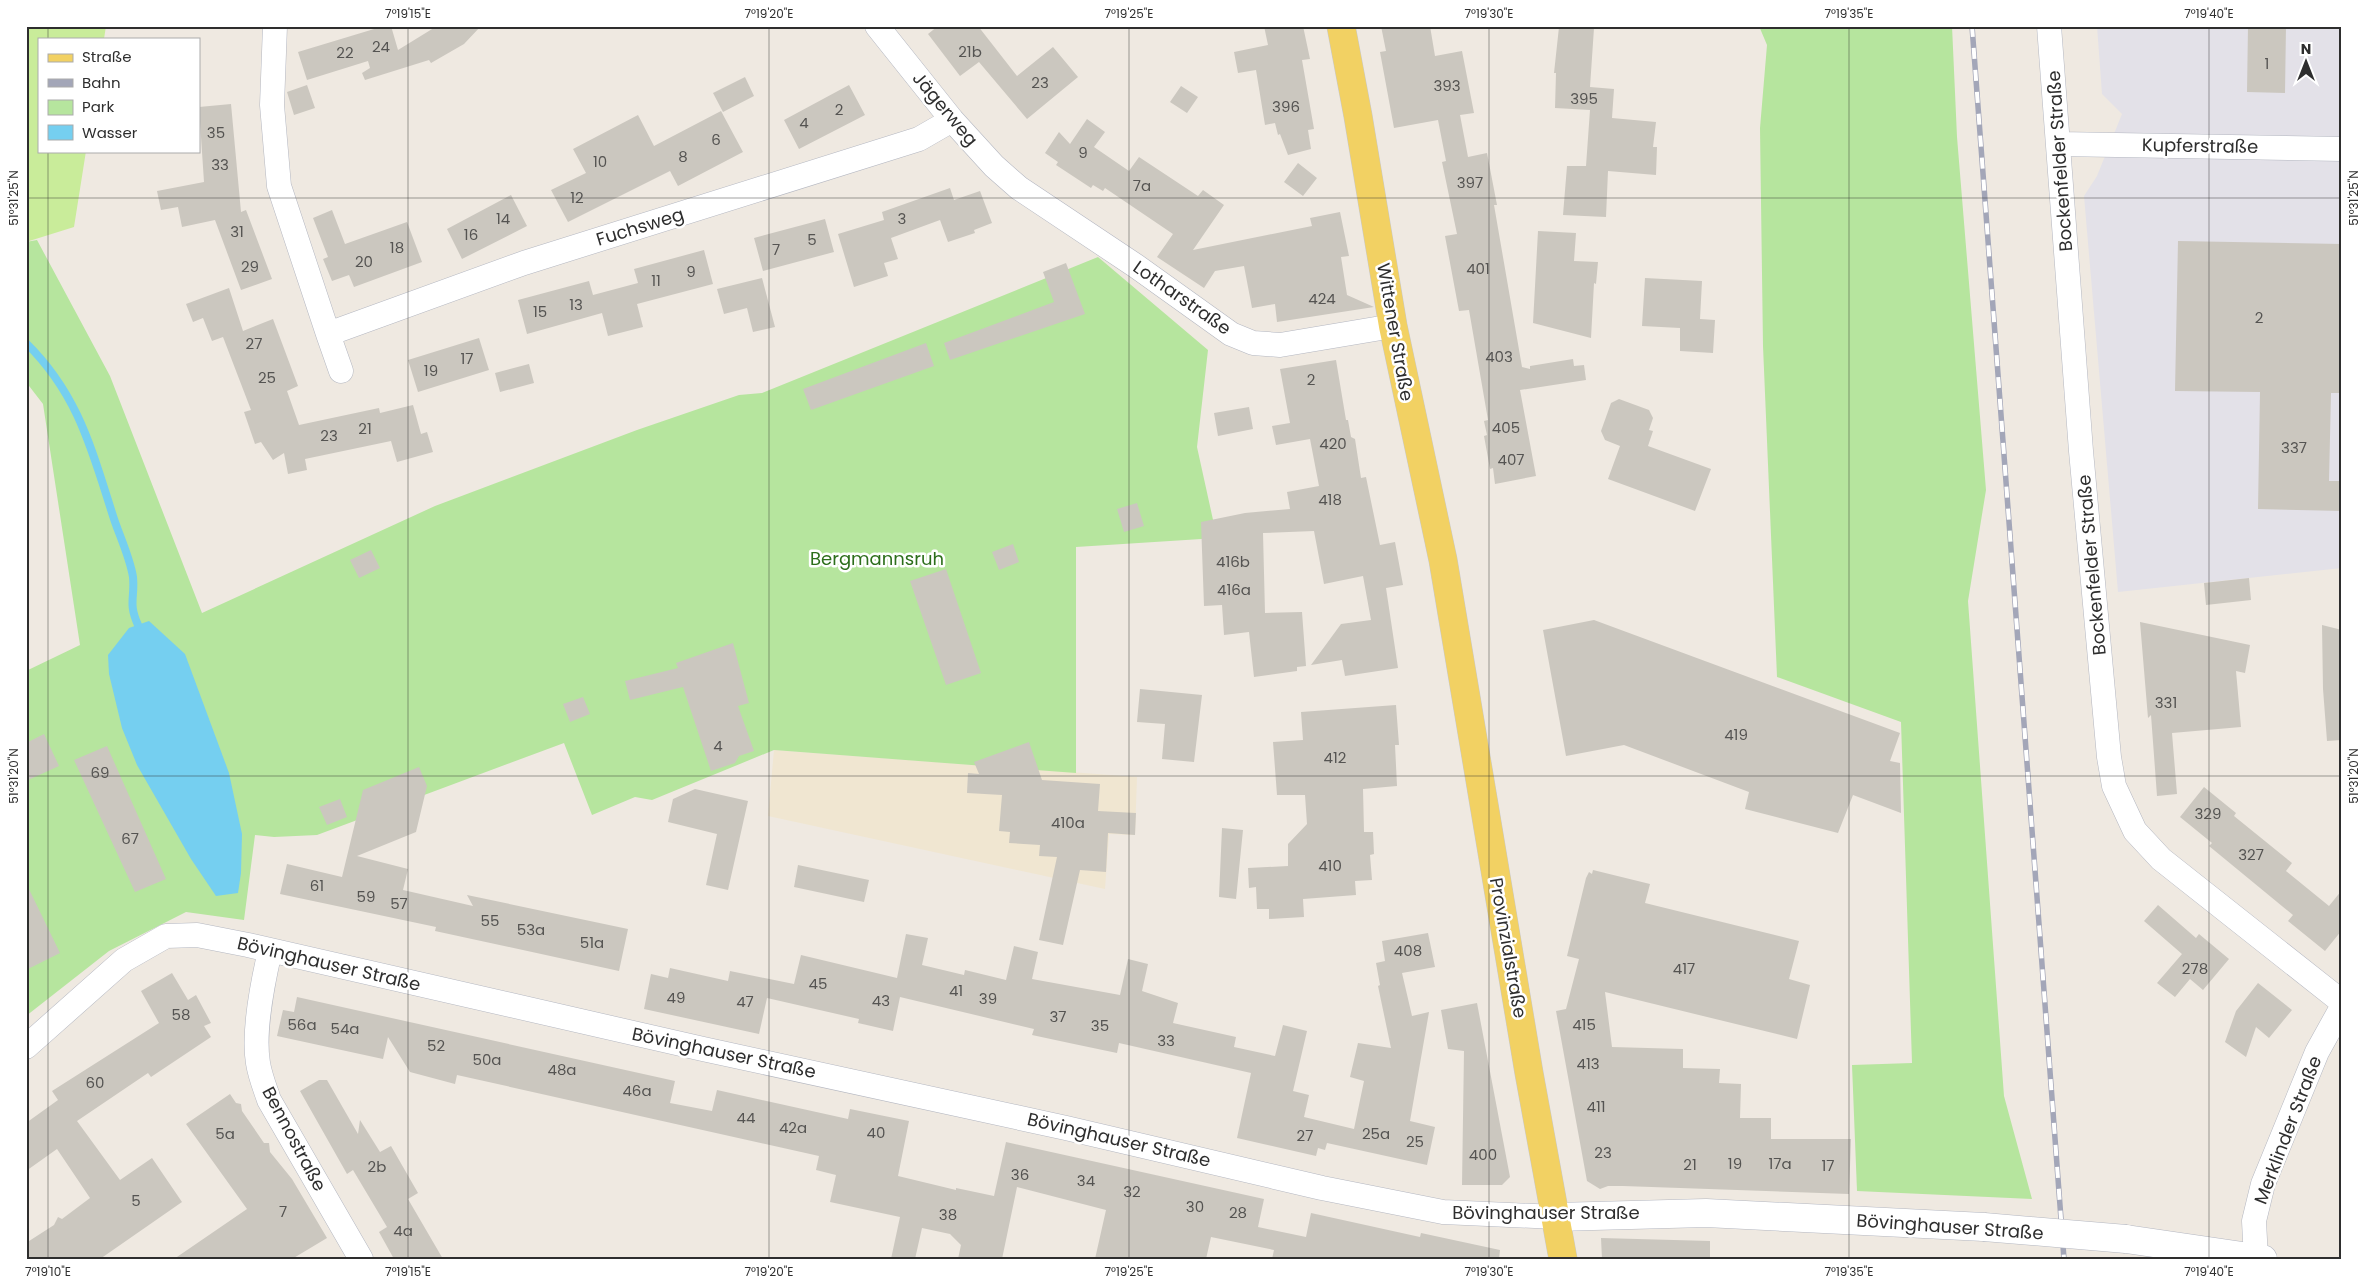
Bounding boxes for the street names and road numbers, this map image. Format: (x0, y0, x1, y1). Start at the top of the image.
street label: Jägerweg (907, 66, 984, 151)
street label: Bockenfelder Straße (2041, 70, 2078, 252)
street label: Kupferstraße (2142, 132, 2258, 159)
street label: Fuchsweg (593, 201, 687, 252)
street label: Lotharstraße (1128, 255, 1236, 341)
street label: Wittener Straße (1371, 261, 1420, 403)
street label: Bockenfelder Straße (2071, 474, 2112, 656)
street label: Provinzialstraße (1484, 876, 1533, 1020)
street label: Bövinghauser Straße (235, 930, 423, 997)
street label: Bövinghauser Straße (630, 1021, 818, 1084)
street label: Merklinder Straße (2248, 1052, 2327, 1208)
street label: Bennostraße (256, 1082, 332, 1195)
street label: Bövinghauser Straße (1025, 1106, 1213, 1173)
street label: Bövinghauser Straße (1452, 1200, 1640, 1225)
street label: Bövinghauser Straße (1856, 1207, 2044, 1246)

